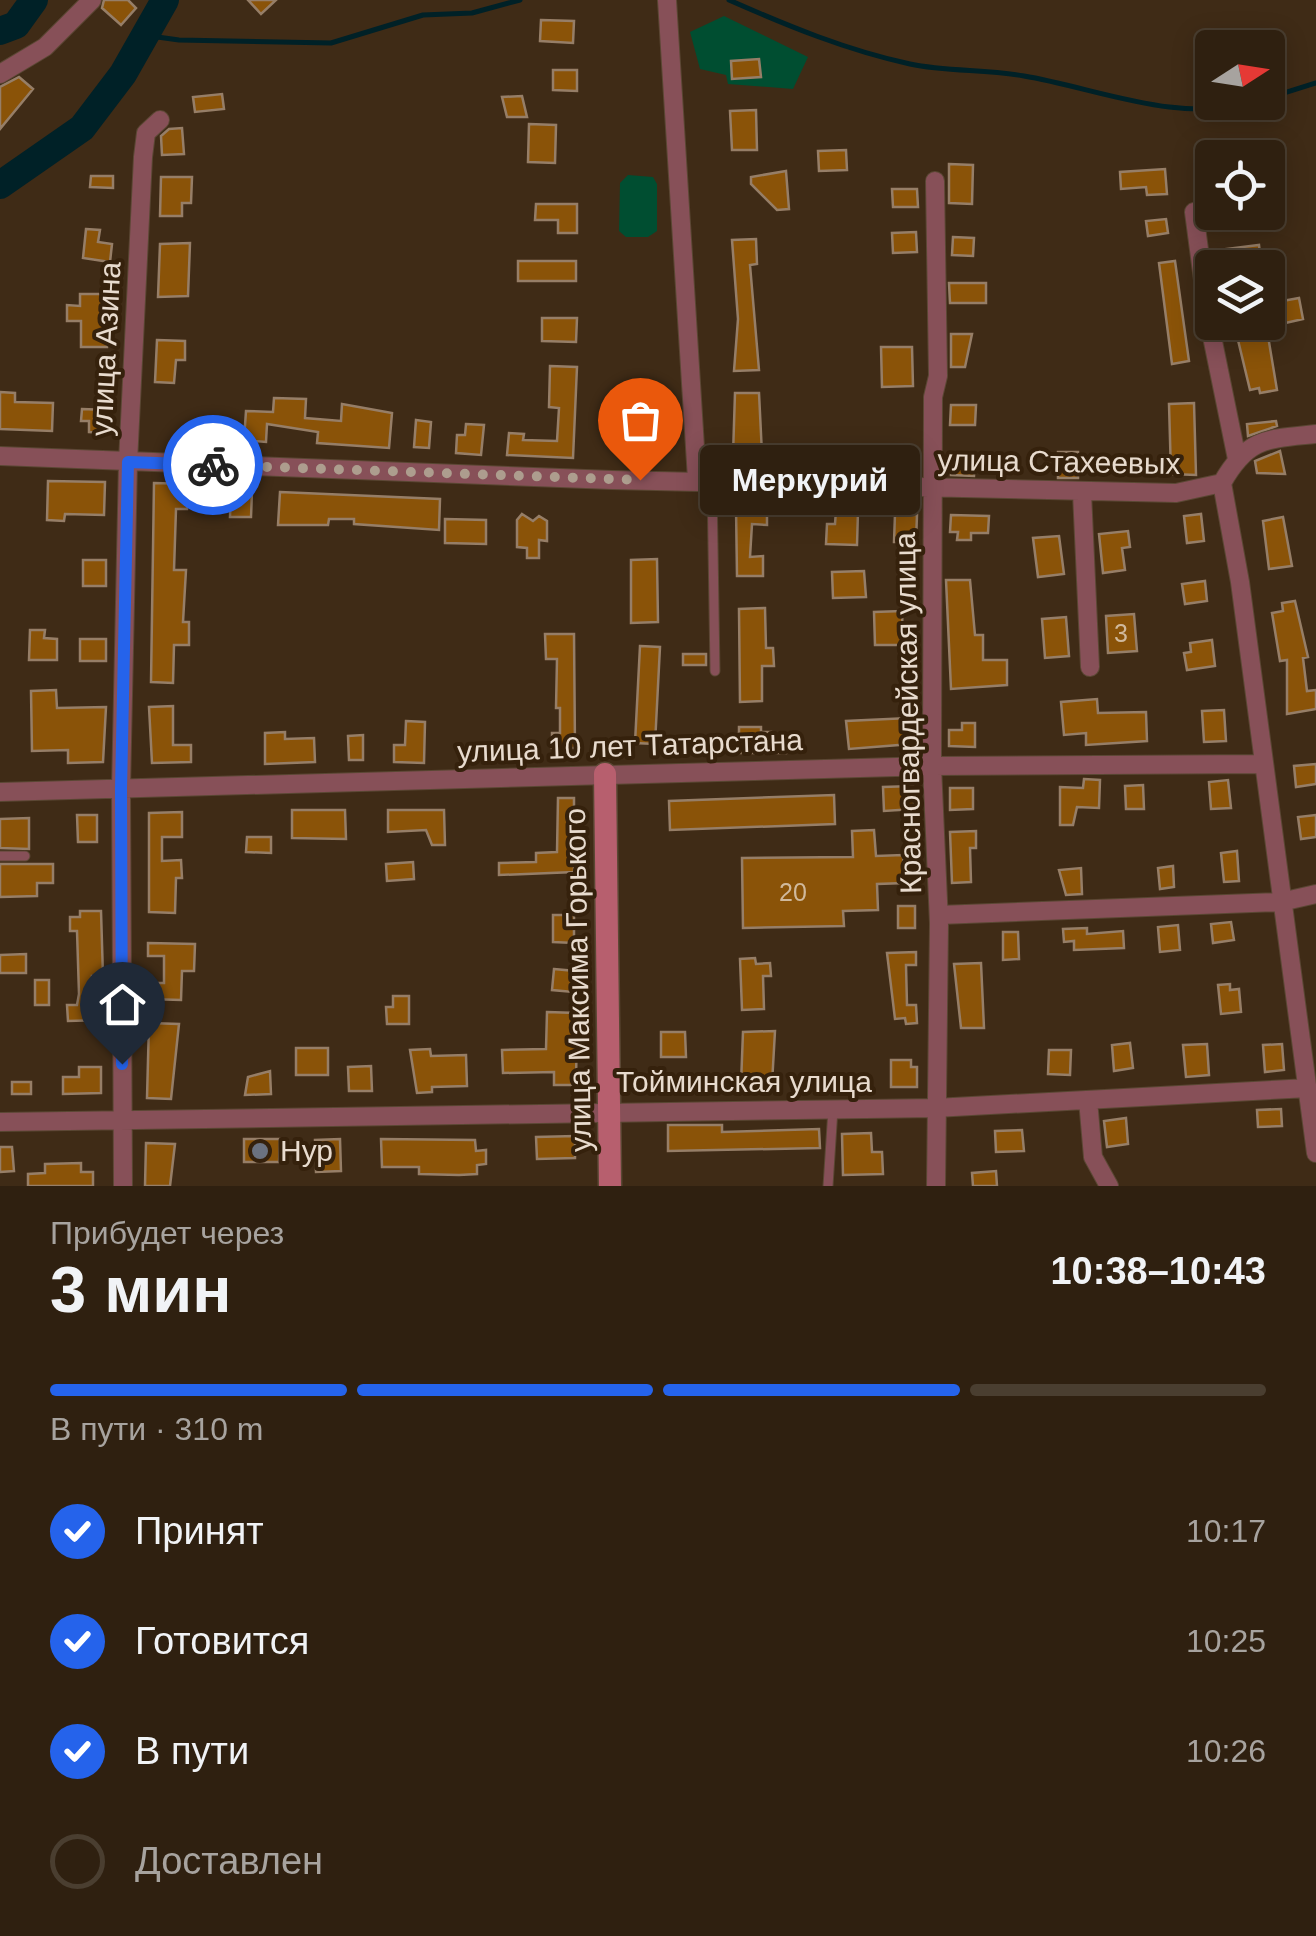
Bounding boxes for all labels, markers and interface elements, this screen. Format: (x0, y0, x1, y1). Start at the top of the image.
north arrow (1195, 30, 1285, 120)
map controls (1195, 30, 1285, 340)
button: locate (1195, 140, 1285, 230)
button: layers (1195, 250, 1285, 340)
street label: улица Азина (84, 261, 127, 437)
pin (598, 378, 683, 481)
icon: bag (613, 393, 668, 448)
courier (163, 415, 263, 515)
icon: bike (186, 438, 241, 493)
street label: улица Стахеевых (937, 443, 1181, 480)
callout: Меркурий (700, 445, 920, 515)
text: Меркурий (732, 462, 888, 498)
street label: Красногвардейская улица (888, 532, 927, 894)
house number: 3 (1114, 619, 1128, 647)
street label: улица 10 лет Татарстана (457, 723, 804, 768)
street label: улица Максима Горького (558, 808, 597, 1152)
house number: 20 (779, 878, 807, 906)
pin (80, 962, 165, 1065)
icon: home (95, 977, 150, 1032)
street label: Тойминская улица (616, 1065, 872, 1098)
place label: Нур (280, 1134, 333, 1167)
marker: Нур (249, 1140, 271, 1162)
text: Прибудет через (50, 1215, 284, 1251)
text: 10:38–10:43 (1050, 1250, 1266, 1292)
text: 3 мин (50, 1253, 232, 1326)
text: В пути · 310 m (50, 1411, 263, 1447)
icon: check (50, 1504, 105, 1559)
text: Принят (135, 1510, 264, 1552)
text: 10:17 (1186, 1513, 1266, 1549)
icon: check (50, 1614, 105, 1669)
text: Готовится (135, 1620, 309, 1662)
text: 10:25 (1186, 1623, 1266, 1659)
icon: check (50, 1724, 105, 1779)
text: В пути (135, 1730, 249, 1772)
text: 10:26 (1186, 1733, 1266, 1769)
text: Доставлен (135, 1840, 323, 1882)

